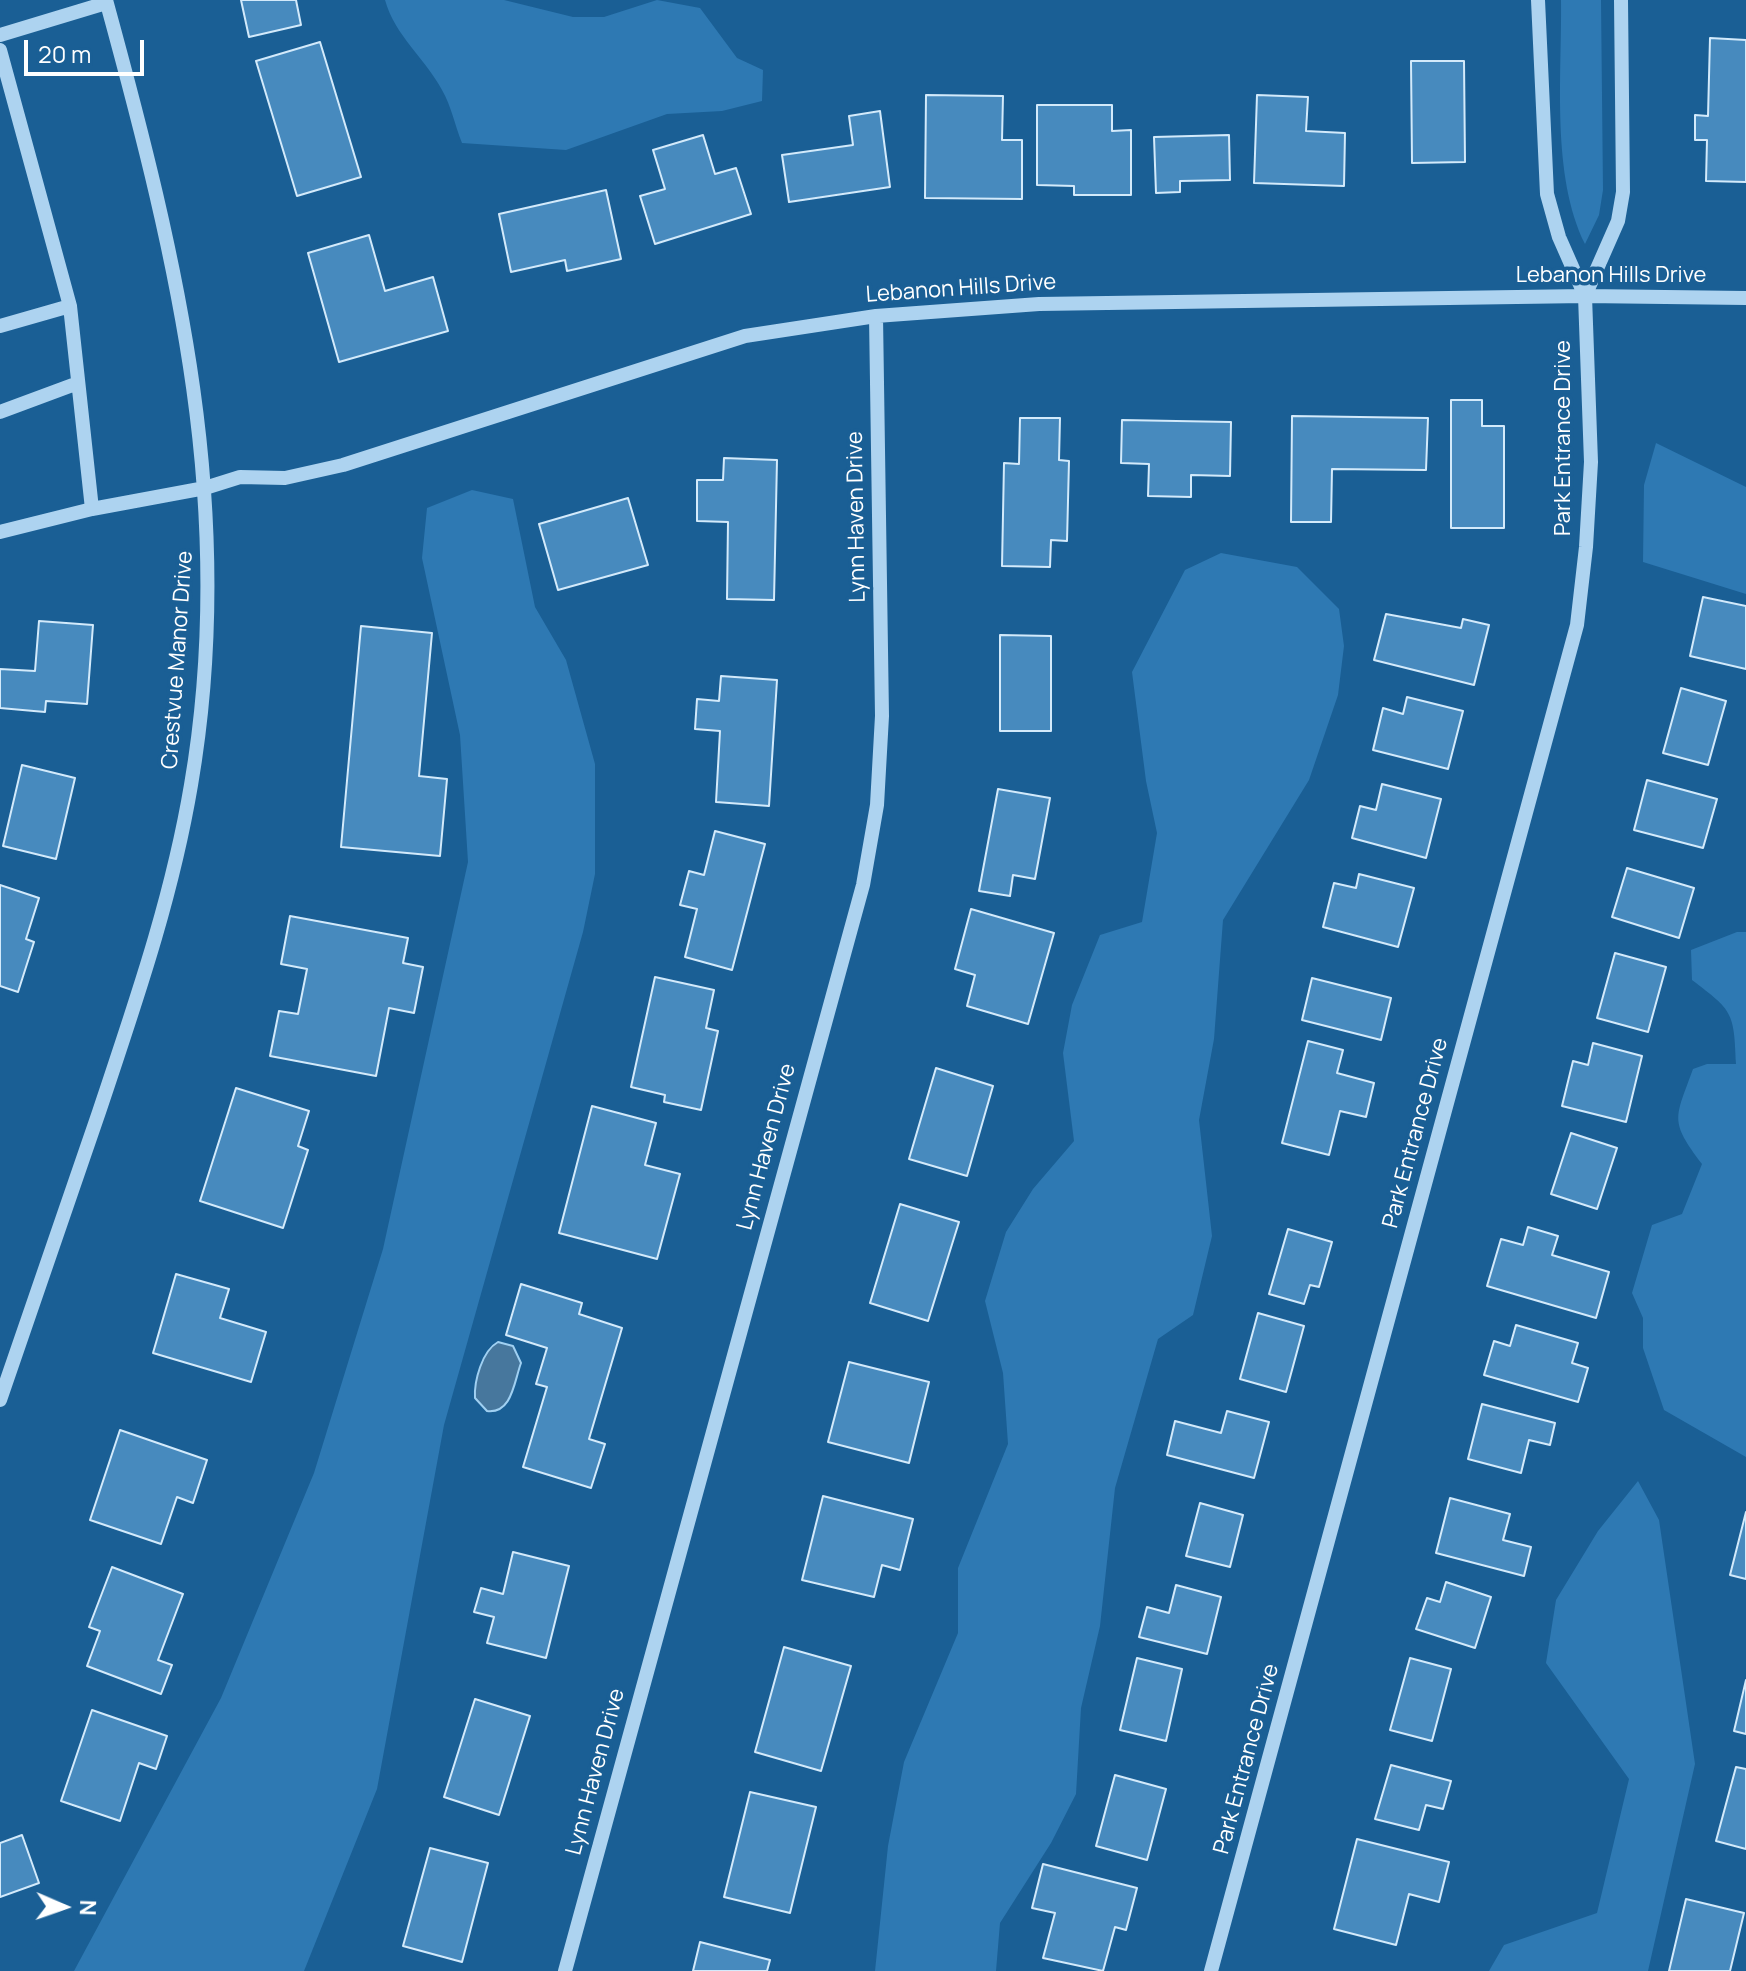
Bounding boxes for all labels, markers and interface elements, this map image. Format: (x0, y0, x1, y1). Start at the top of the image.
scale bar (28, 24, 148, 74)
text: 20 m (38, 37, 91, 70)
street label: Lebanon Hills Drive (1516, 263, 1706, 289)
street label: Lebanon Hills Drive (865, 269, 1057, 309)
street label: Park Entrance Drive (1551, 340, 1577, 536)
street label: Lynn Haven Drive (842, 431, 872, 603)
street label: Crestvue Manor Drive (157, 550, 199, 770)
street label: Park Entrance Drive (1378, 1035, 1454, 1231)
street label: Lynn Haven Drive (732, 1061, 802, 1233)
street label: Park Entrance Drive (1209, 1661, 1285, 1857)
street label: Lynn Haven Drive (561, 1686, 631, 1858)
north arrow (24, 1867, 104, 1947)
text: N (73, 1899, 103, 1916)

